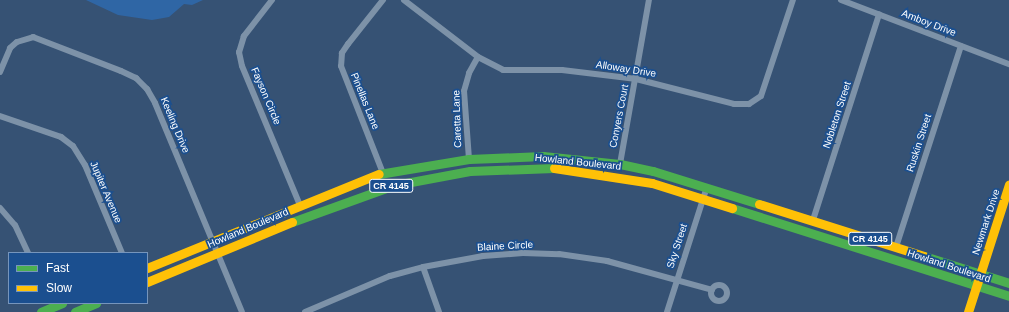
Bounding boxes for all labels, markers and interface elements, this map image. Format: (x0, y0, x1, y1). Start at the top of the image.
street label: Amboy Drive (900, 7, 958, 39)
street label: Alloway Drive (595, 58, 657, 80)
street label: Fayson Circle (249, 66, 283, 126)
street label: Pinellas Lane (348, 71, 382, 131)
street label: Nobleton Street (821, 80, 853, 150)
street label: Conyers Court (607, 83, 631, 149)
street label: Caretta Lane (450, 90, 464, 148)
street label: Keeling Drive (158, 95, 192, 155)
street label: Ruskin Street (904, 113, 934, 173)
street label: Howland Boulevard (534, 152, 622, 172)
street label: Jupiter Avenue (87, 159, 125, 225)
road number: CR 4145 (369, 179, 413, 193)
street label: Newmark Drive (970, 188, 1002, 256)
street label: Howland Boulevard (206, 206, 290, 250)
street label: Sky Street (664, 222, 690, 270)
road number: CR 4145 (848, 232, 892, 246)
street label: Blaine Circle (477, 239, 533, 253)
street label: Howland Boulevard (906, 247, 992, 285)
legend (8, 252, 148, 304)
text: Fast (46, 261, 69, 275)
text: Slow (46, 281, 72, 295)

